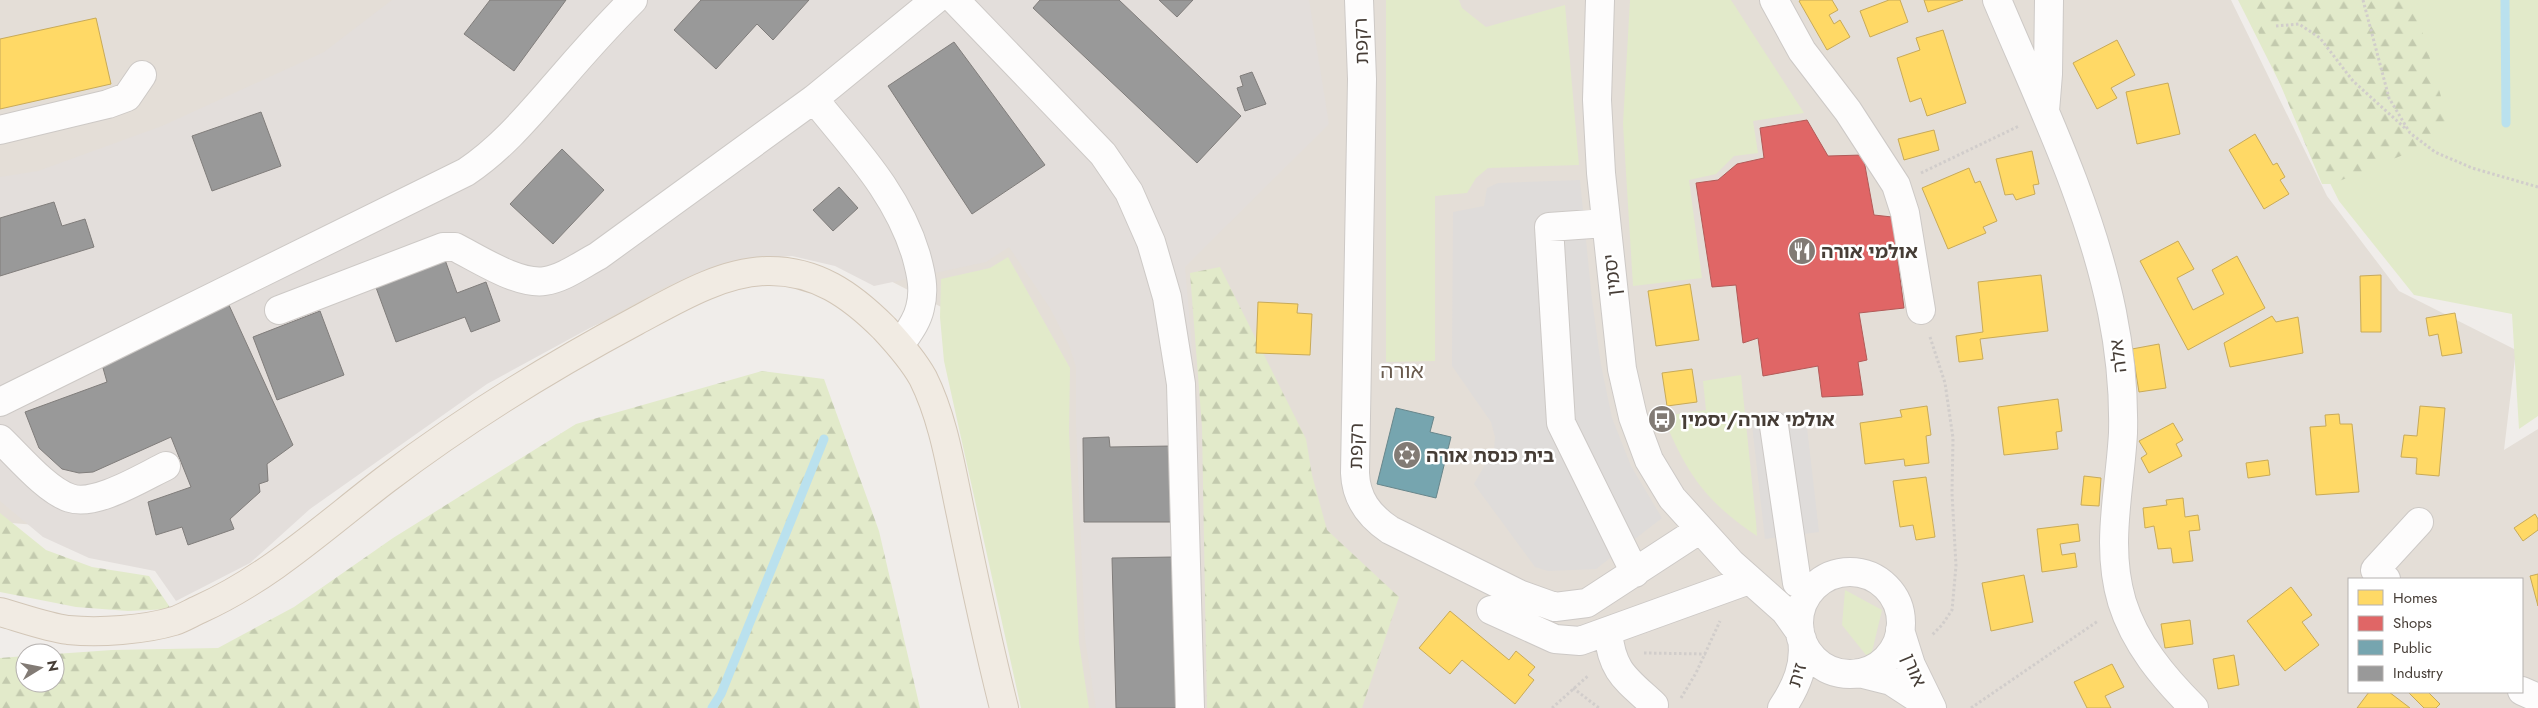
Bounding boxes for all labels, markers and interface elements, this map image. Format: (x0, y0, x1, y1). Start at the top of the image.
street label: רקפת (1347, 17, 1375, 65)
restaurant icon: אולמי אורה (1787, 236, 1817, 266)
place label: אולמי אורה (1821, 238, 1918, 265)
street label: יסמין (1596, 253, 1628, 297)
street label: אלה (2103, 338, 2133, 374)
district label: אורה (1380, 356, 1424, 386)
bus stop icon: אולמי אורה/יסמין (1647, 404, 1677, 434)
place label: אולמי אורה/יסמין (1681, 406, 1835, 433)
street label: רקפת (1342, 423, 1370, 469)
synagogue icon: בית כנסת אורה (1392, 440, 1422, 470)
place label: בית כנסת אורה (1426, 442, 1554, 469)
legend (2348, 578, 2523, 693)
text: Homes (2393, 587, 2437, 609)
text: Shops (2393, 612, 2432, 634)
text: Public (2393, 637, 2432, 659)
north arrow (15, 643, 65, 693)
street label: אורן (1895, 649, 1933, 691)
text: N (42, 659, 64, 673)
street label: זית (1781, 659, 1813, 691)
text: Industry (2393, 662, 2443, 684)

